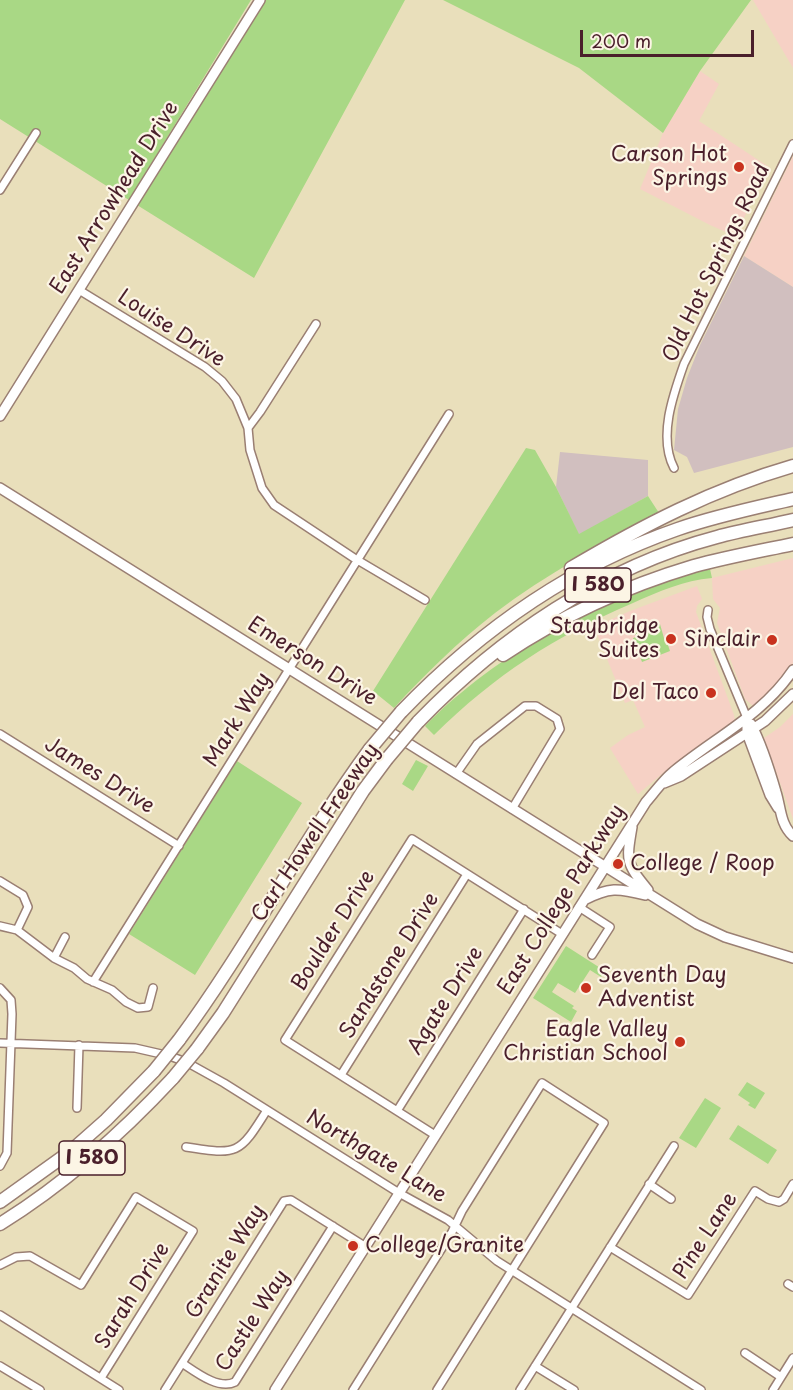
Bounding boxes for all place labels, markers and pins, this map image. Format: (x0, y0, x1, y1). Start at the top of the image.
place label: Carson Hot Springs (611, 142, 727, 192)
marker: Carson Hot Springs (732, 160, 746, 174)
place label: Staybridge Suites (549, 614, 659, 664)
place label: Sinclair (684, 627, 760, 653)
marker: Staybridge Suites (664, 632, 678, 646)
marker: Sinclair (765, 633, 779, 647)
place label: Del Taco (612, 680, 699, 706)
marker: Del Taco (704, 686, 718, 700)
place label: College / Roop (630, 851, 775, 877)
marker: College / Roop (611, 857, 625, 871)
place label: Seventh Day Adventist (598, 963, 727, 1013)
marker: Seventh Day Adventist (579, 981, 593, 995)
place label: Eagle Valley Christian School (503, 1017, 668, 1067)
marker: Eagle Valley Christian School (673, 1035, 687, 1049)
place label: College/Granite (365, 1233, 524, 1259)
marker: College/Granite (346, 1239, 360, 1253)

